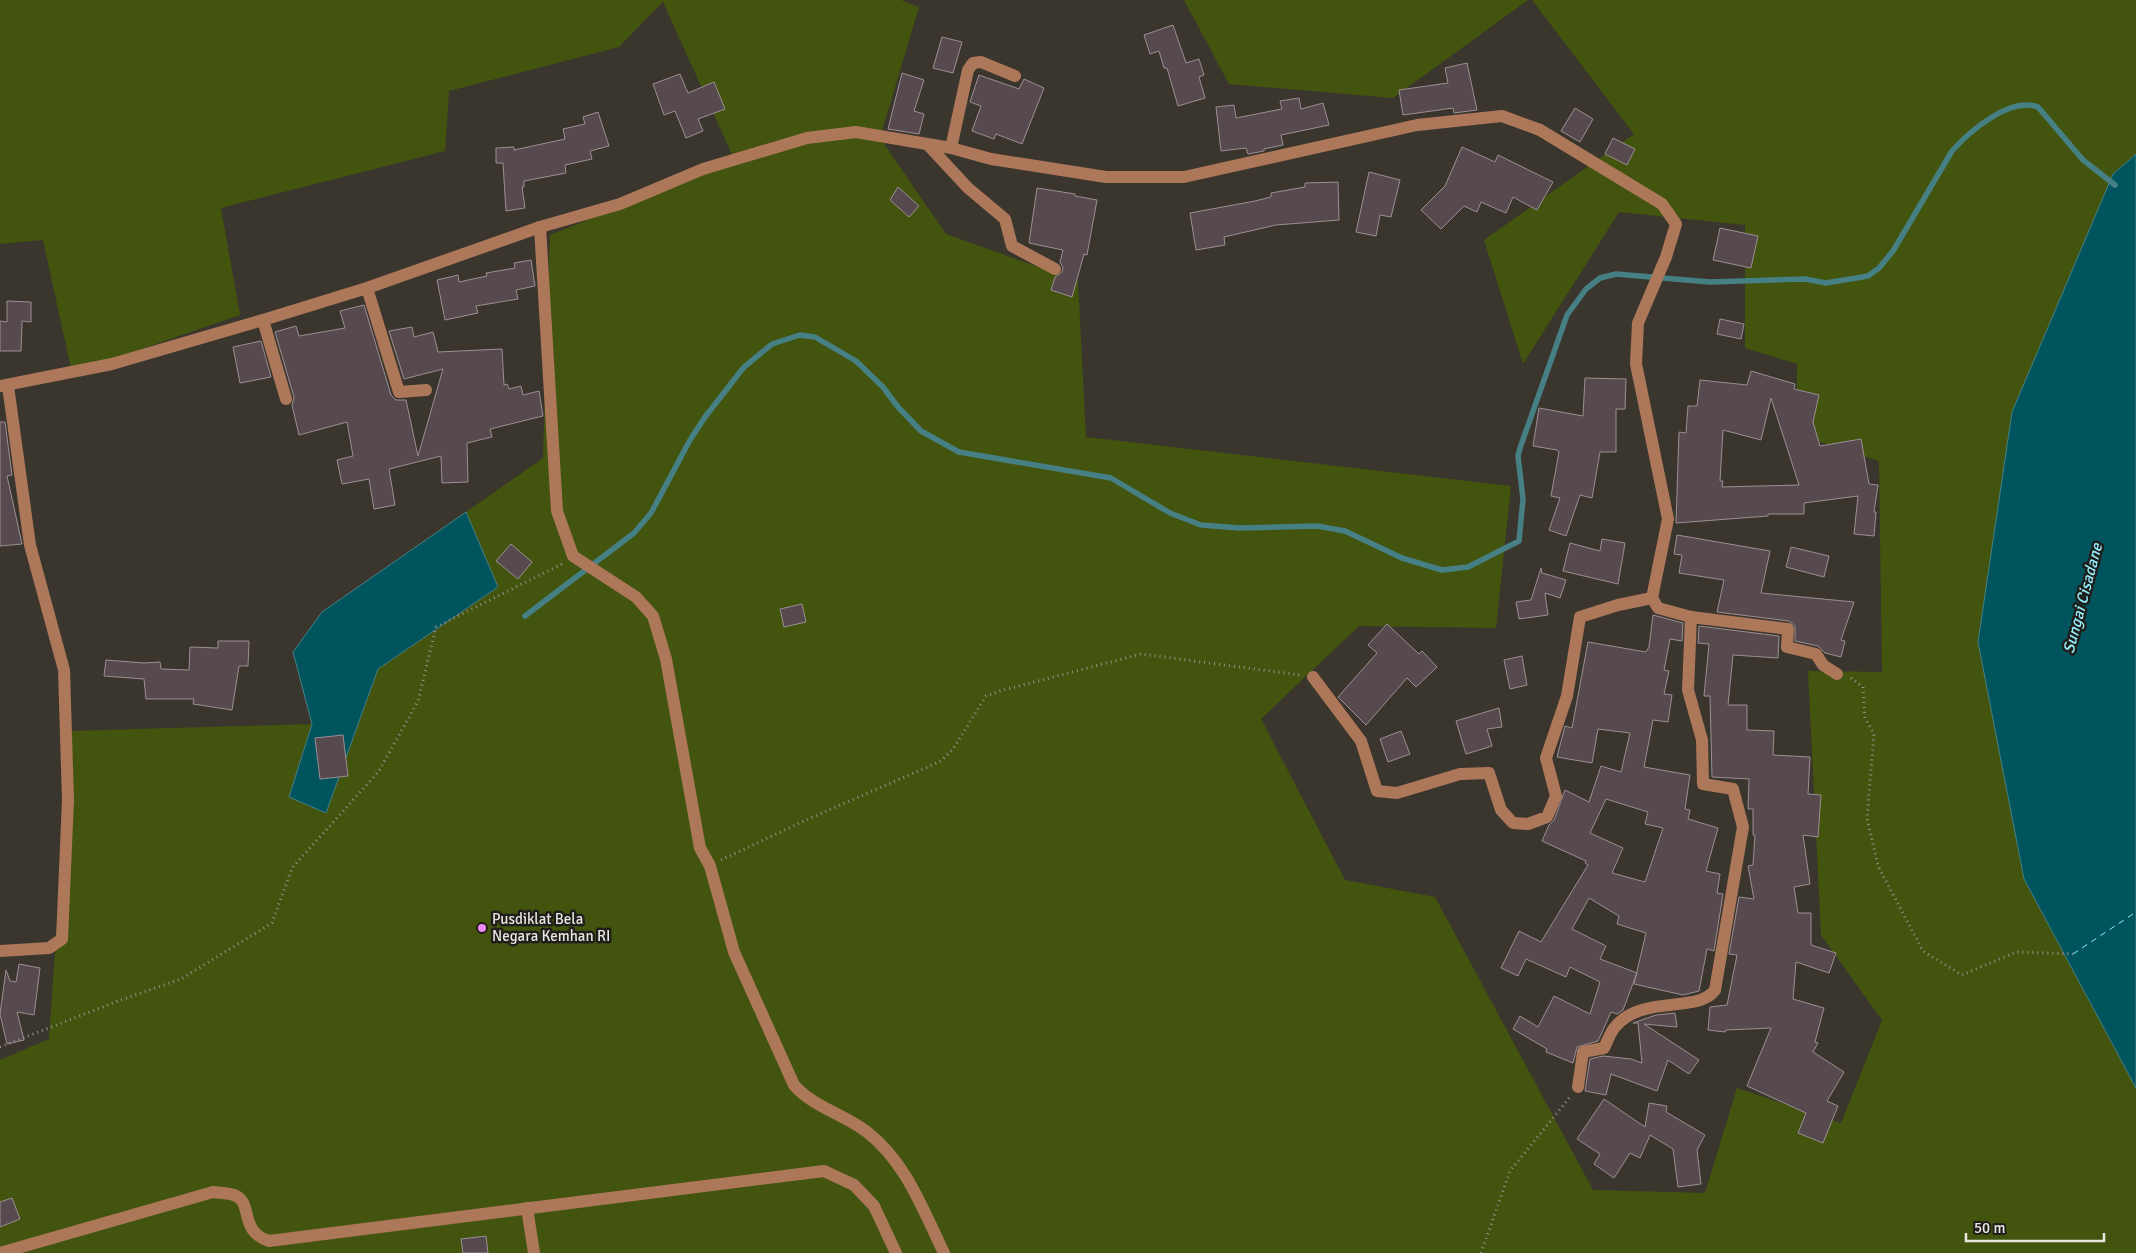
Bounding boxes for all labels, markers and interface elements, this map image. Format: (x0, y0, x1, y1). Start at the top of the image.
water label: Sungai Cisadane (2059, 540, 2108, 656)
place label: Pusdiklat Bela Negara Kemhan RI (492, 910, 610, 945)
marker: Pusdiklat Bela Negara Kemhan RI (476, 922, 488, 934)
scale bar (1966, 1210, 2104, 1242)
text: 50 m (1974, 1219, 2005, 1237)

